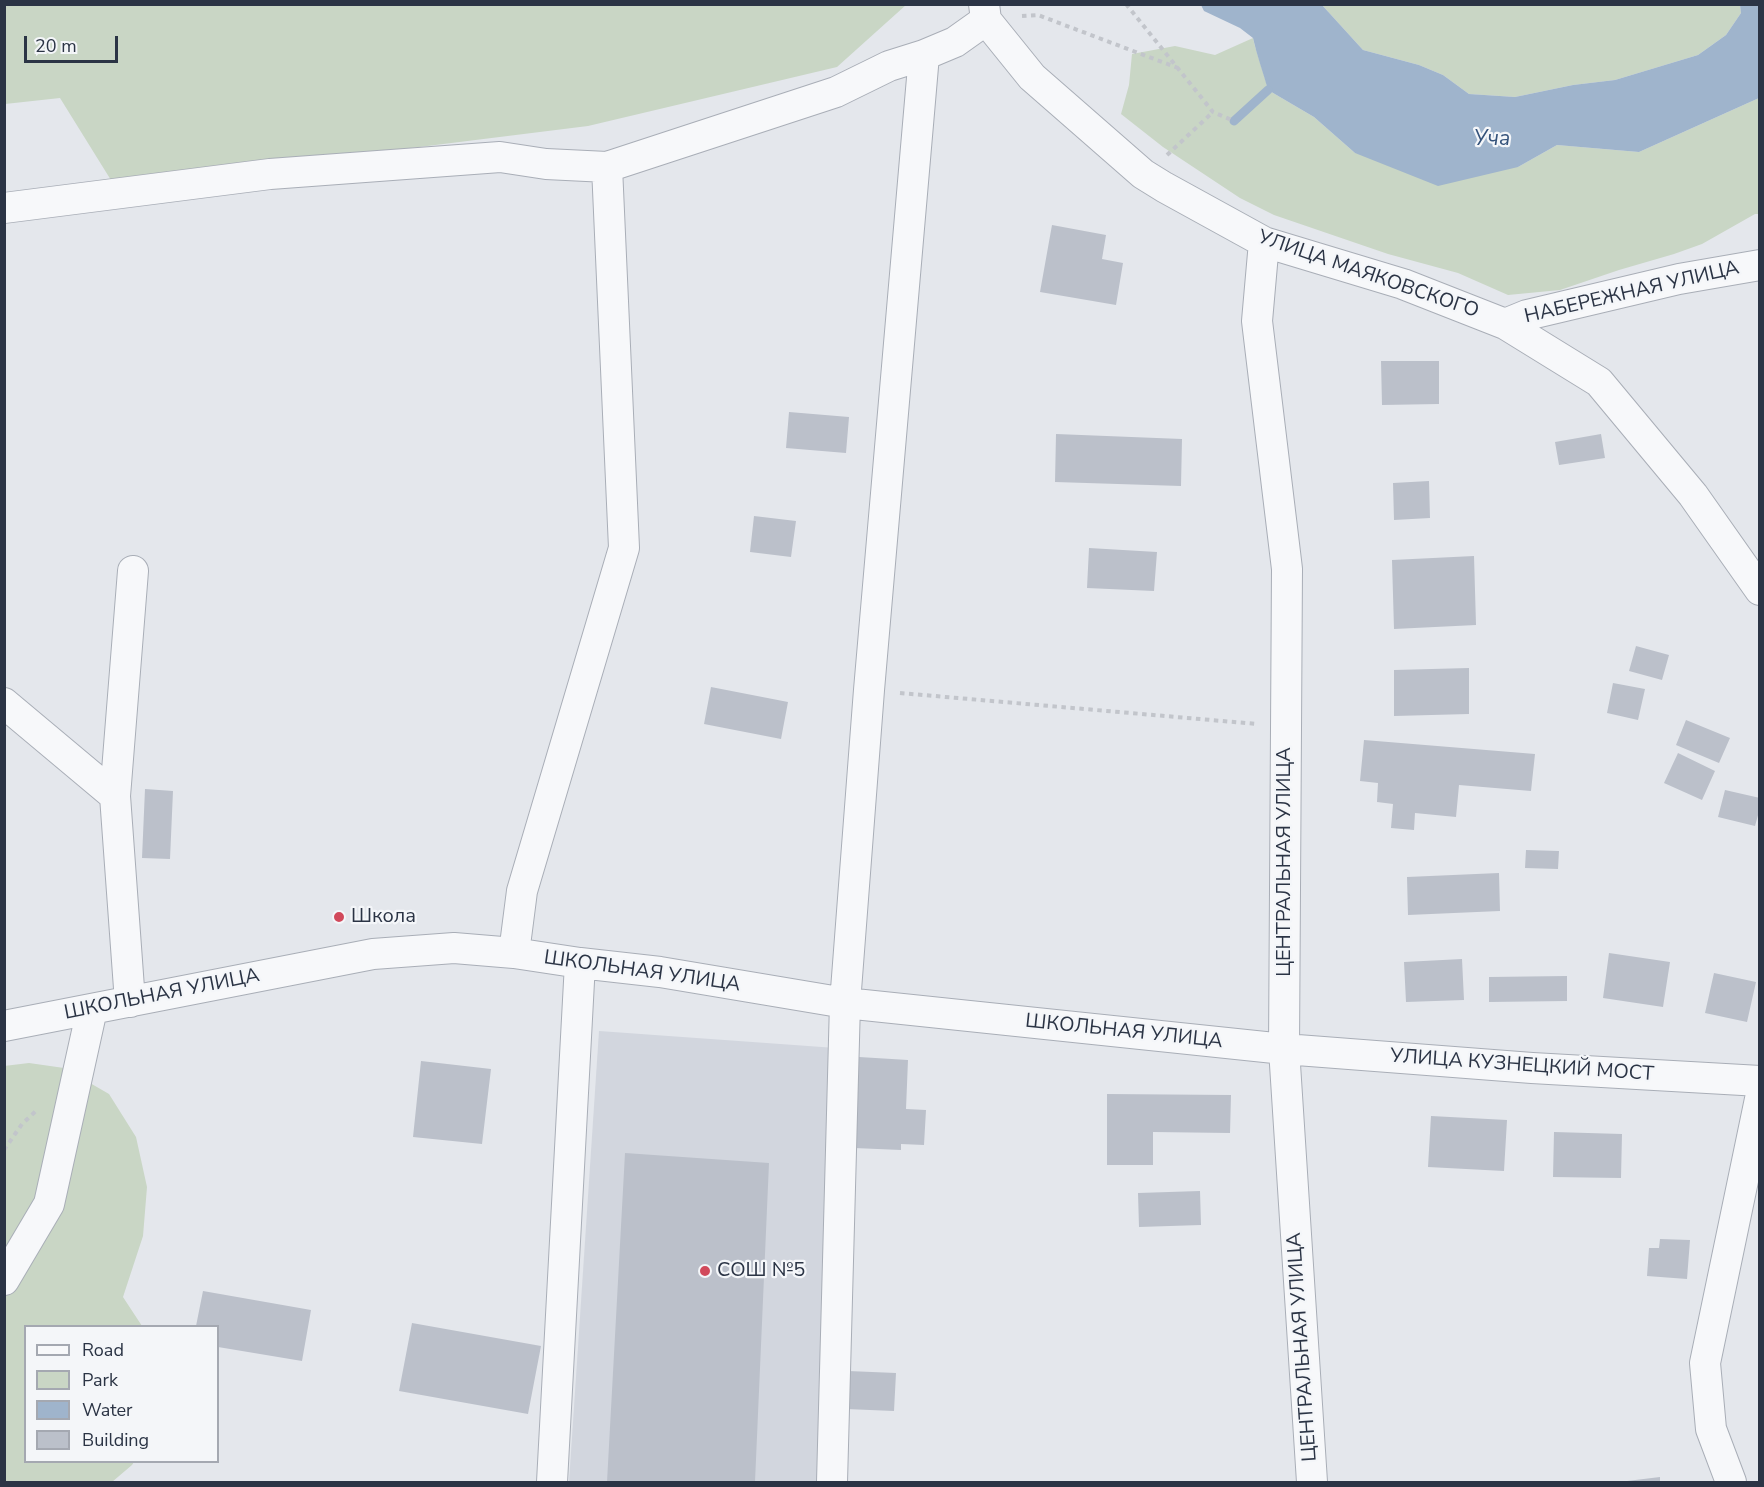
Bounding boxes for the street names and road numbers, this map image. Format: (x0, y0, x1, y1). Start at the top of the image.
street label: УЛИЦА МАЯКОВСКОГО (1254, 226, 1482, 324)
street label: НАБЕРЕЖНАЯ УЛИЦА (1522, 257, 1742, 329)
street label: ЦЕНТРАЛЬНАЯ УЛИЦА (1273, 747, 1297, 977)
street label: ШКОЛЬНАЯ УЛИЦА (542, 946, 742, 998)
street label: ШКОЛЬНАЯ УЛИЦА (62, 964, 262, 1026)
street label: ШКОЛЬНАЯ УЛИЦА (1024, 1010, 1224, 1054)
street label: УЛИЦА КУЗНЕЦКИЙ МОСТ (1389, 1045, 1655, 1087)
street label: ЦЕНТРАЛЬНАЯ УЛИЦА (1283, 1232, 1323, 1462)

